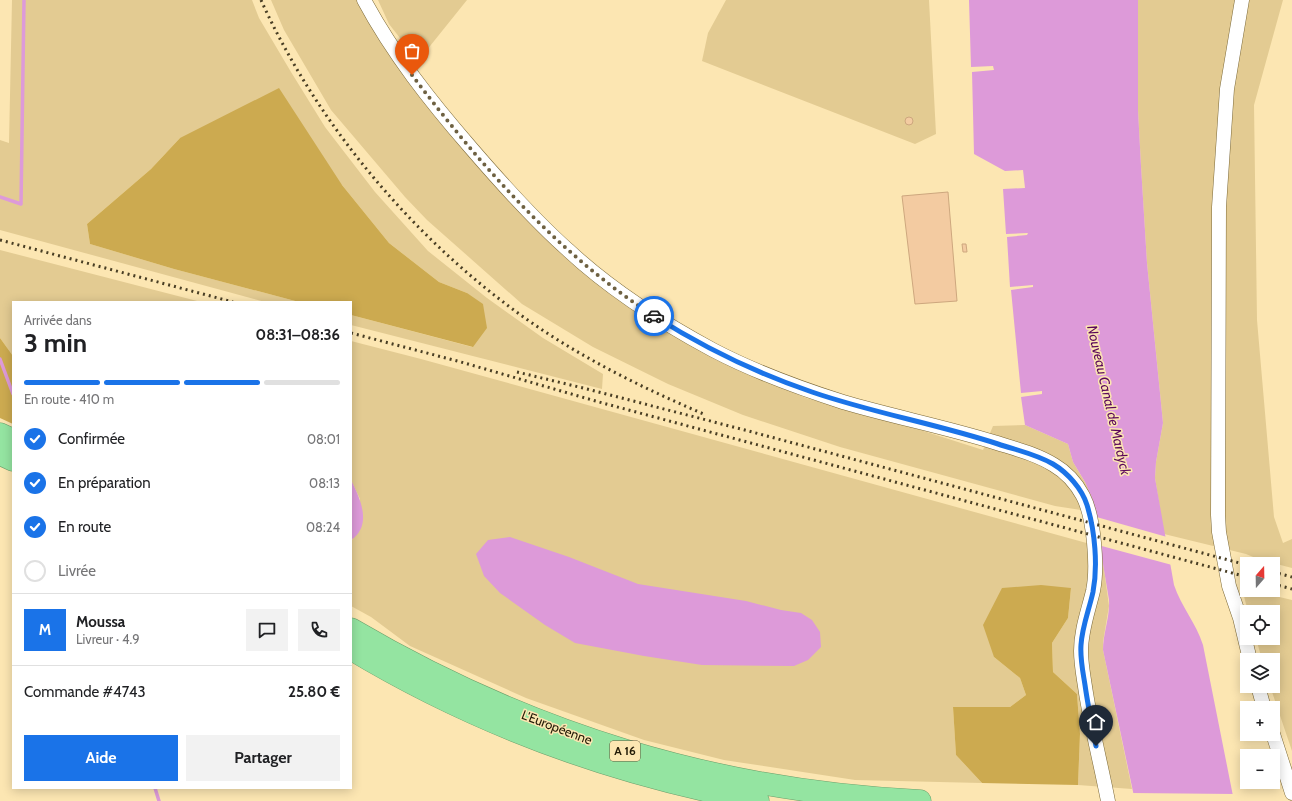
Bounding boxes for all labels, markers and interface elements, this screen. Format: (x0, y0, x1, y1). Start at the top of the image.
pin (395, 34, 429, 75)
icon: bag (401, 40, 423, 62)
courier (634, 296, 674, 336)
icon: car (643, 305, 665, 327)
text: Arrivée dans (24, 312, 92, 328)
water label: Nouveau Canal de Mardyck (1083, 323, 1135, 478)
text: 08:31–08:36 (256, 326, 340, 344)
text: 3 min (24, 327, 87, 359)
text: En route · 410 m (24, 391, 114, 407)
icon: check (24, 428, 46, 450)
text: Confirmée (58, 430, 125, 448)
text: 08:01 (307, 431, 340, 447)
icon: check (24, 472, 46, 494)
text: En préparation (58, 474, 151, 492)
text: 08:13 (309, 475, 340, 491)
icon: check (24, 516, 46, 538)
text: En route (58, 518, 111, 536)
text: 08:24 (306, 519, 340, 535)
north arrow (1240, 557, 1280, 597)
map controls (1240, 557, 1280, 789)
text: Livrée (58, 562, 96, 580)
button: locate (1240, 605, 1280, 645)
button: chat (246, 609, 288, 651)
button: phone (298, 609, 340, 651)
text: Moussa (76, 613, 125, 631)
text: M (39, 621, 51, 639)
text: Livreur · 4.9 (76, 631, 140, 647)
button: layers (1240, 653, 1280, 693)
text: Commande #4743 (24, 683, 146, 701)
text: 25.80 € (288, 683, 340, 701)
button: + (1240, 701, 1280, 741)
pin (1079, 705, 1113, 746)
street label: L'Européenne (519, 706, 595, 748)
icon: home (1085, 711, 1107, 733)
button: Aide (24, 735, 178, 781)
button: Partager (186, 735, 340, 781)
road number: A 16 (610, 741, 640, 761)
button: − (1240, 749, 1280, 789)

